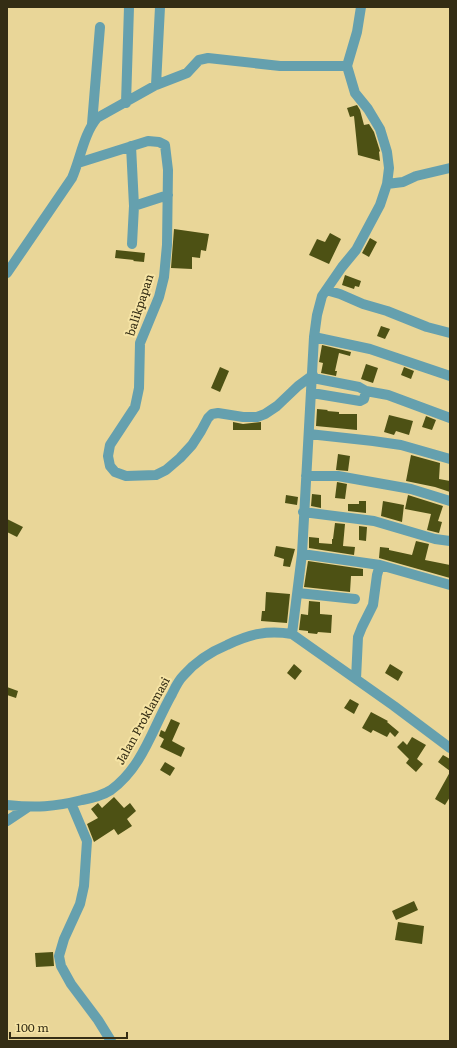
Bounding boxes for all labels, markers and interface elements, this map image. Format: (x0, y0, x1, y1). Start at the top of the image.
street label: balikpapan (121, 271, 158, 338)
street label: Jalan Proklamasi (110, 673, 174, 768)
scale bar (10, 1014, 127, 1040)
text: 100 m (16, 1018, 49, 1036)

